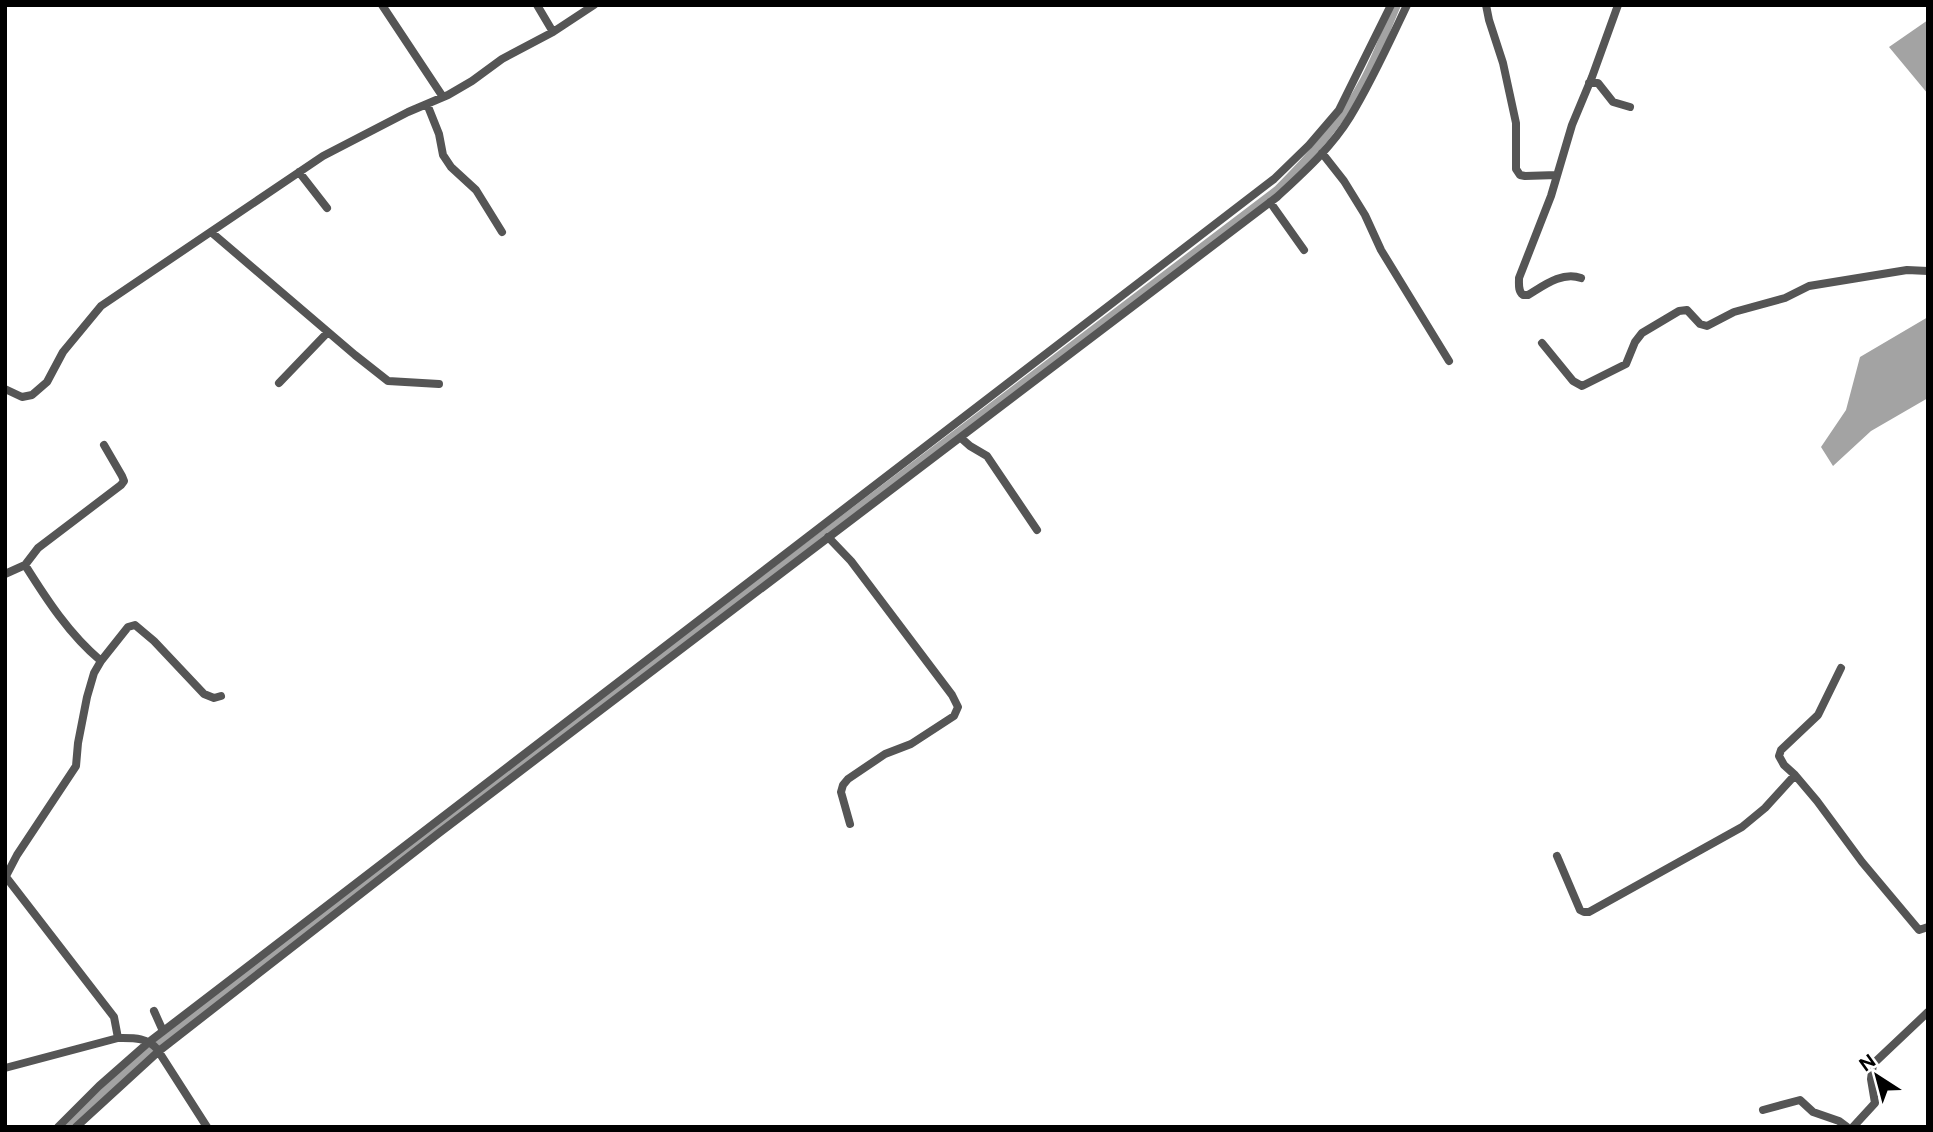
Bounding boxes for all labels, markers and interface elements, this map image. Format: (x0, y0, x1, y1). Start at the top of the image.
north arrow (1842, 1041, 1912, 1111)
text: N (1855, 1049, 1880, 1076)

